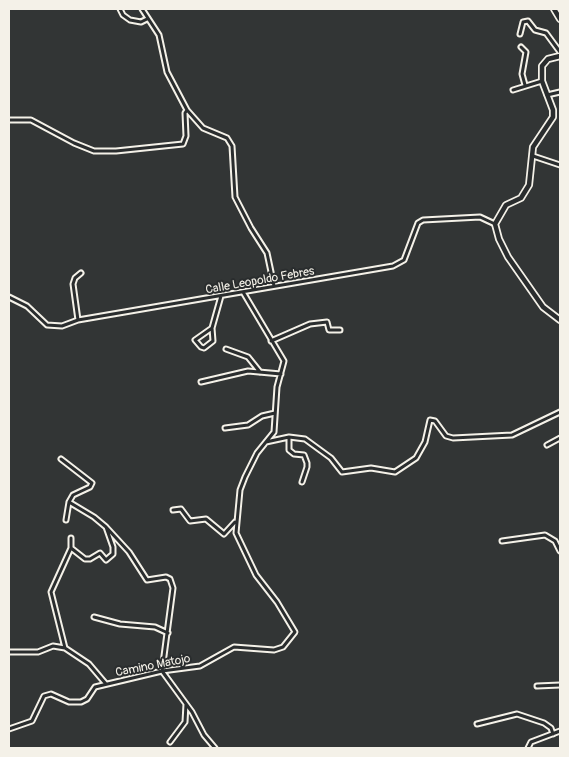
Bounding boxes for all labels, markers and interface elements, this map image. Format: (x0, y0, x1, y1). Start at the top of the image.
street label: Calle Leopoldo Febres (205, 264, 315, 298)
street label: Camino Matojo (114, 652, 192, 680)

